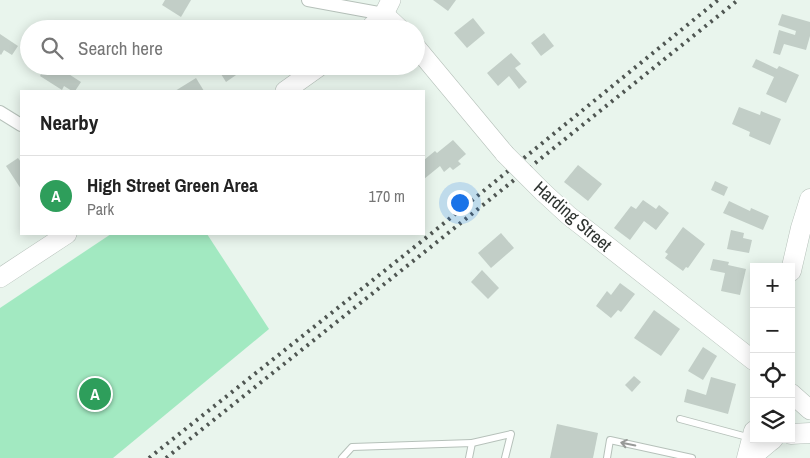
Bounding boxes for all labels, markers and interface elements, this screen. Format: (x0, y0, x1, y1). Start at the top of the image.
search box (20, 20, 425, 75)
icon: search (38, 34, 66, 62)
text: Search here (78, 35, 163, 61)
text: Nearby (40, 108, 98, 137)
text: High Street Green Area (87, 172, 258, 198)
street label: Harding Street (529, 175, 617, 257)
text: A (51, 185, 61, 207)
text: 170 m (369, 185, 405, 207)
your location (447, 190, 473, 216)
text: Park (87, 198, 114, 220)
map controls (750, 263, 795, 443)
button: + (750, 263, 795, 308)
button: − (750, 308, 795, 353)
button: locate (750, 353, 795, 398)
pin: A (79, 375, 111, 413)
button: layers (750, 398, 795, 443)
one-way arrow (620, 439, 636, 448)

